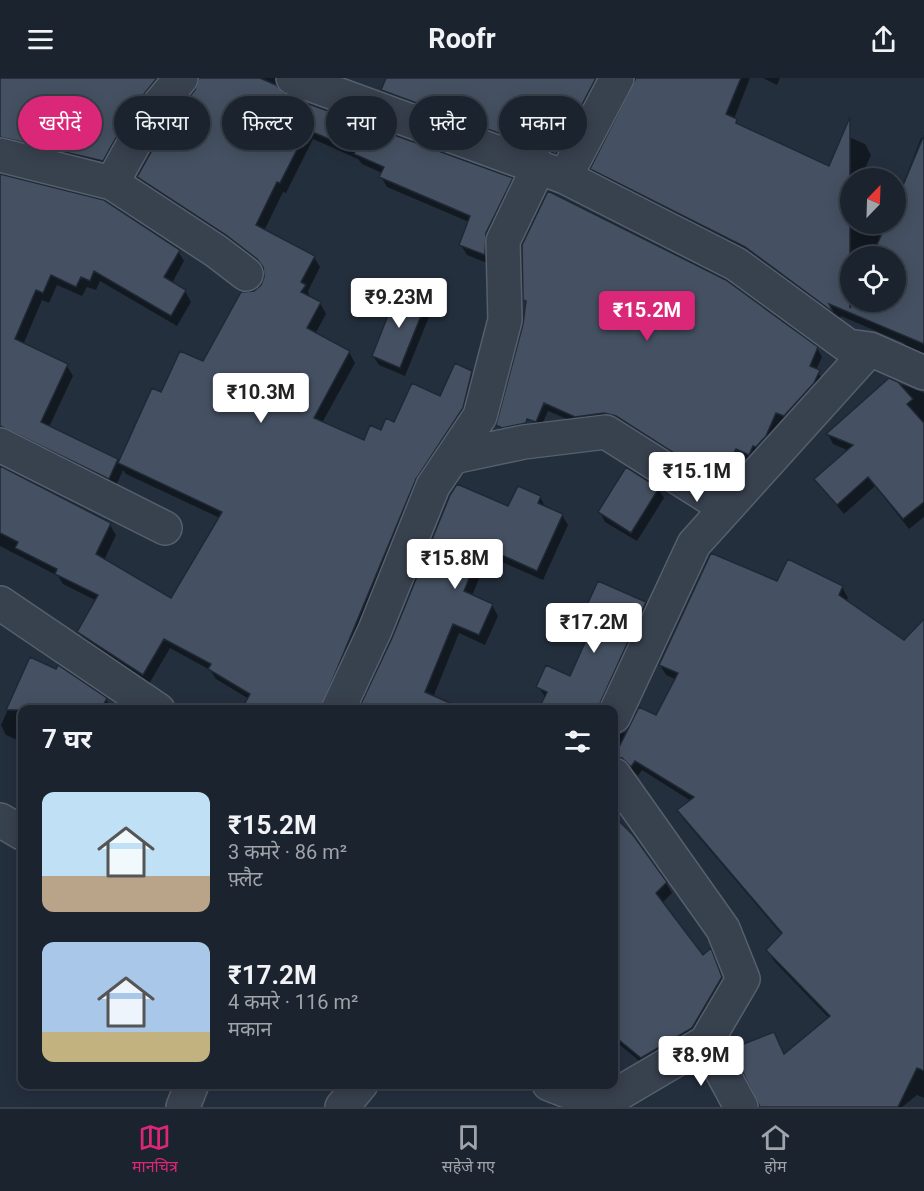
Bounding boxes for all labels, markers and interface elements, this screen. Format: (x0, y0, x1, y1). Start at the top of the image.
icon: menu (24, 23, 57, 56)
text: Roofr (428, 23, 496, 55)
icon: share (867, 23, 900, 56)
chip: खरीदें (18, 96, 102, 150)
chip: किराया (114, 96, 210, 150)
chip: फ़िल्टर (222, 96, 314, 150)
chip: नया (326, 96, 397, 150)
chip: फ़्लैट (409, 96, 487, 150)
chip: मकान (499, 96, 587, 150)
north arrow (840, 168, 906, 234)
map controls (840, 168, 906, 312)
button: locate (840, 246, 906, 312)
pin: ₹9.23M (350, 278, 448, 329)
text: ₹9.23M (365, 285, 433, 309)
pin: ₹15.2M (598, 291, 696, 342)
text: ₹15.2M (613, 298, 681, 322)
pin: ₹10.3M (212, 373, 310, 424)
text: ₹10.3M (227, 380, 295, 404)
pin: ₹15.1M (648, 452, 746, 503)
text: ₹15.1M (663, 459, 731, 483)
pin: ₹15.8M (406, 539, 504, 590)
text: ₹15.8M (421, 546, 489, 570)
pin: ₹17.2M (545, 603, 643, 654)
text: ₹17.2M (560, 610, 628, 634)
text: 7 घर (42, 724, 92, 754)
icon: filters (561, 725, 594, 758)
text: ₹15.2M (228, 810, 317, 840)
icon: home (90, 816, 162, 888)
text: 3 कमरे · 86 m² (228, 840, 347, 864)
text: फ़्लैट (228, 867, 263, 891)
text: ₹17.2M (228, 960, 317, 990)
icon: home (90, 966, 162, 1038)
text: 4 कमरे · 116 m² (228, 990, 358, 1014)
text: मकान (228, 1017, 272, 1041)
pin: ₹8.9M (659, 1036, 743, 1087)
text: ₹8.9M (673, 1043, 729, 1067)
tab: मानचित्र (132, 1121, 178, 1179)
tab: सहेजे गए (442, 1121, 495, 1179)
tab: होम (759, 1121, 792, 1179)

